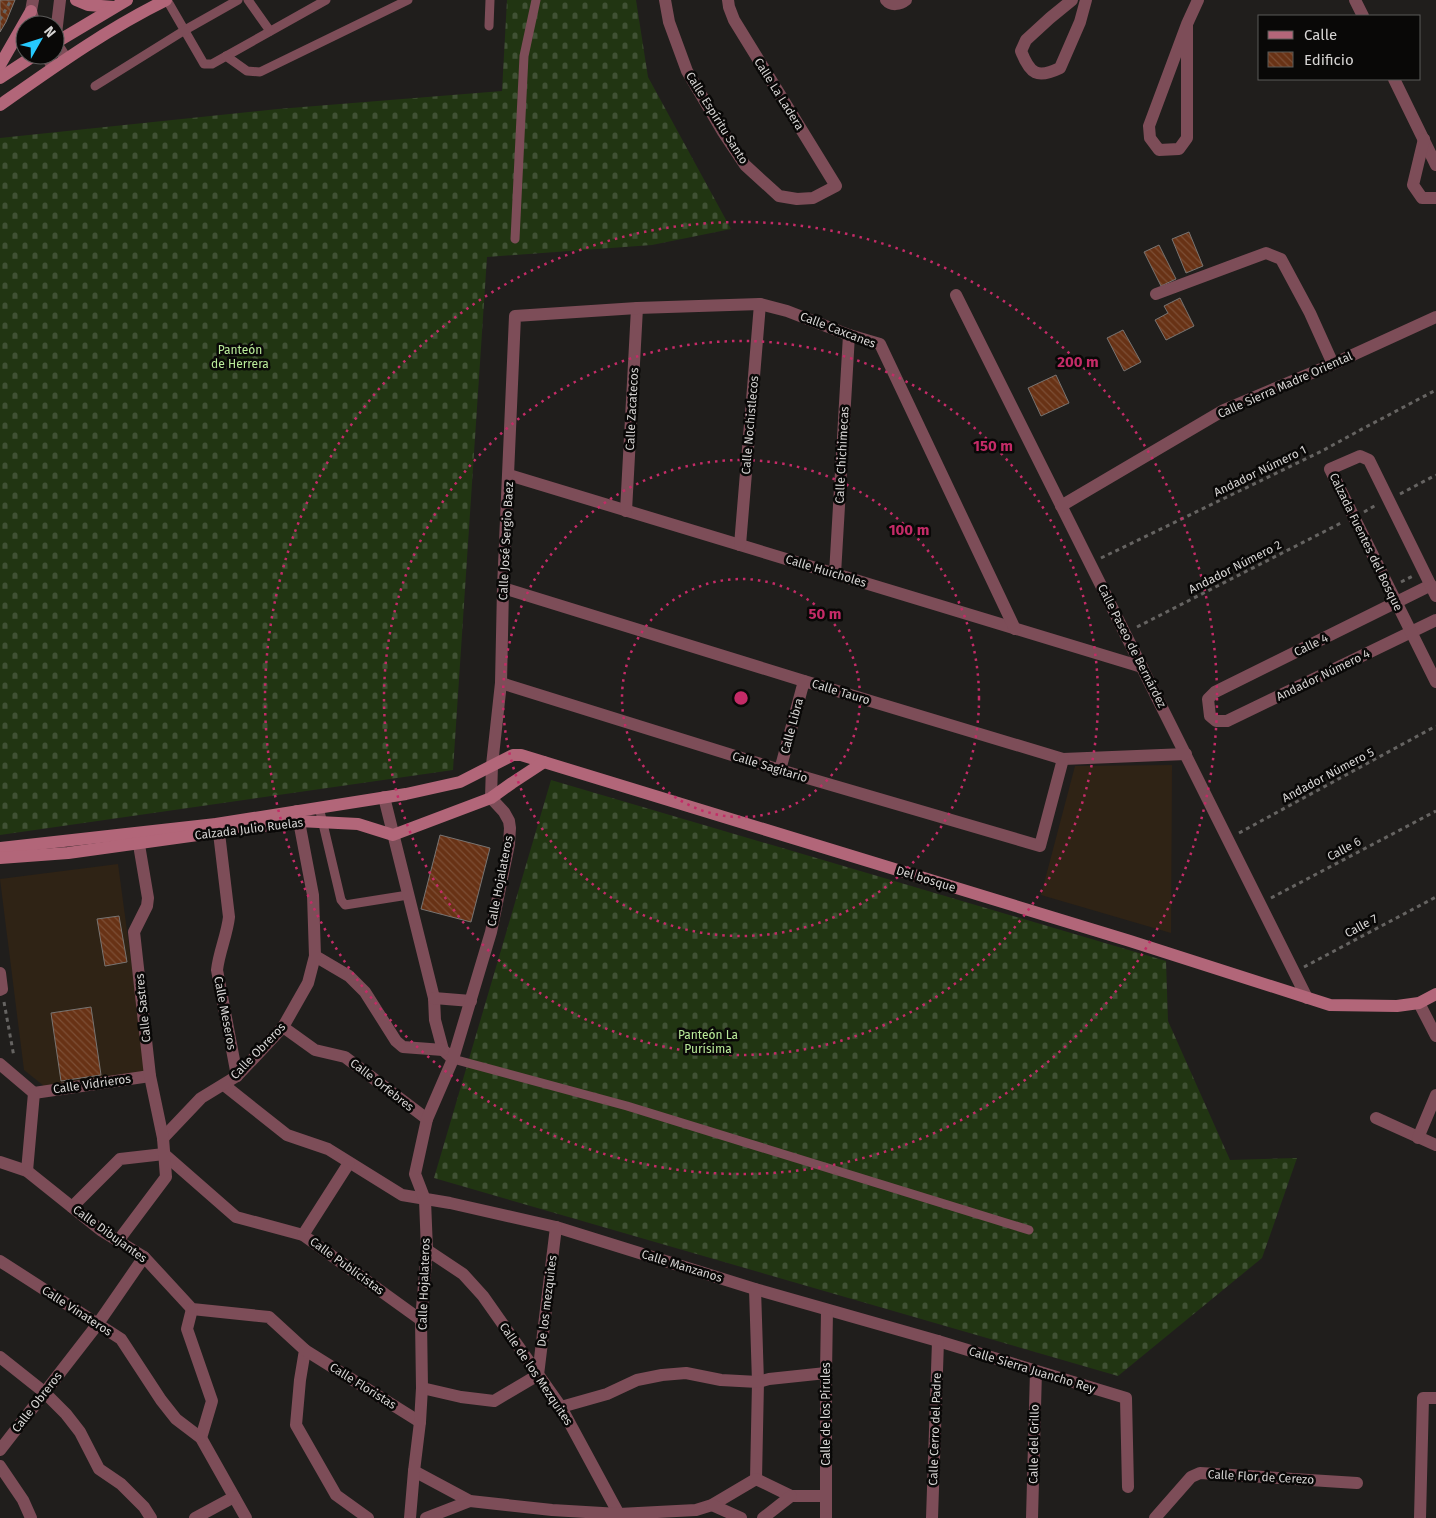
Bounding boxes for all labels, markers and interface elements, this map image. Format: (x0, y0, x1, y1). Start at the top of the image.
north arrow (15, 15, 65, 65)
legend (1258, 15, 1421, 80)
text: N (40, 23, 59, 41)
text: Calle (1304, 26, 1337, 44)
text: Edificio (1304, 51, 1354, 69)
street label: Calle La Ladera (751, 55, 807, 133)
street label: Calle Espíritu Santo (683, 69, 751, 167)
street label: Calle Caxcanes (798, 309, 878, 351)
park label: Panteón de Herrera (211, 343, 269, 371)
street label: Calle Sierra Madre Oriental (1216, 349, 1355, 421)
text: 200 m (1057, 353, 1099, 371)
street label: Calle Zacatecos (623, 367, 641, 451)
street label: Calle Nochistlecos (739, 375, 761, 475)
street label: Calle Chichimecas (832, 406, 852, 504)
text: 150 m (973, 437, 1013, 455)
street label: Andador Número 1 (1211, 443, 1309, 499)
street label: Calzada Fuentes del Bosque (1326, 471, 1406, 613)
street label: Calle José Sergio Baez (496, 481, 516, 601)
text: 100 m (889, 521, 929, 539)
street label: Andador Número 2 (1186, 538, 1284, 596)
street label: Calle Huicholes (784, 552, 868, 590)
street label: Calle Paseo de Bernárdez (1095, 582, 1169, 710)
text: 50 m (808, 605, 842, 623)
street label: Calle 4 (1292, 631, 1331, 659)
street label: Andador Número 4 (1274, 646, 1373, 704)
street label: Calle Tauro (810, 677, 872, 707)
centre of rings (732, 689, 750, 707)
street label: Calle Libra (778, 697, 806, 755)
street label: Andador Número 5 (1280, 745, 1376, 805)
street label: Calle Sagitario (731, 749, 809, 785)
street label: Calzada Julio Ruelas (194, 815, 304, 843)
street label: Calle Hojalateros (484, 834, 516, 928)
street label: Calle 6 (1325, 834, 1363, 864)
street label: Del bosque (895, 863, 957, 895)
street label: Calle 7 (1342, 912, 1380, 940)
street label: Calle Sastres (132, 973, 154, 1043)
street label: Calle Meseros (211, 975, 239, 1051)
street label: Calle Obreros (228, 1020, 289, 1082)
park label: Panteón La Purísima (678, 1028, 738, 1056)
street label: Calle Orfebres (347, 1056, 417, 1114)
street label: Calle Vidrieros (52, 1072, 132, 1096)
street label: Calle Dibujantes (70, 1202, 150, 1266)
street label: Calle Publicistas (307, 1234, 387, 1298)
street label: Calle Hojalateros (415, 1237, 433, 1330)
street label: Calle Manzanos (640, 1247, 725, 1285)
street label: De los mezquites (534, 1254, 560, 1348)
street label: Calle Vinateros (39, 1283, 115, 1339)
street label: Calle de los Mezquites (496, 1320, 576, 1428)
street label: Calle Sierra Juancho Rey (967, 1344, 1097, 1396)
street label: Calle Floristas (327, 1360, 399, 1412)
street label: Calle de los Pirules (819, 1362, 833, 1466)
street label: Calle Obreros (9, 1369, 65, 1435)
street label: Calle Cerro del Padre (926, 1372, 944, 1486)
street label: Calle del Grillo (1026, 1404, 1042, 1484)
street label: Calle Flor de Cerezo (1207, 1467, 1315, 1487)

